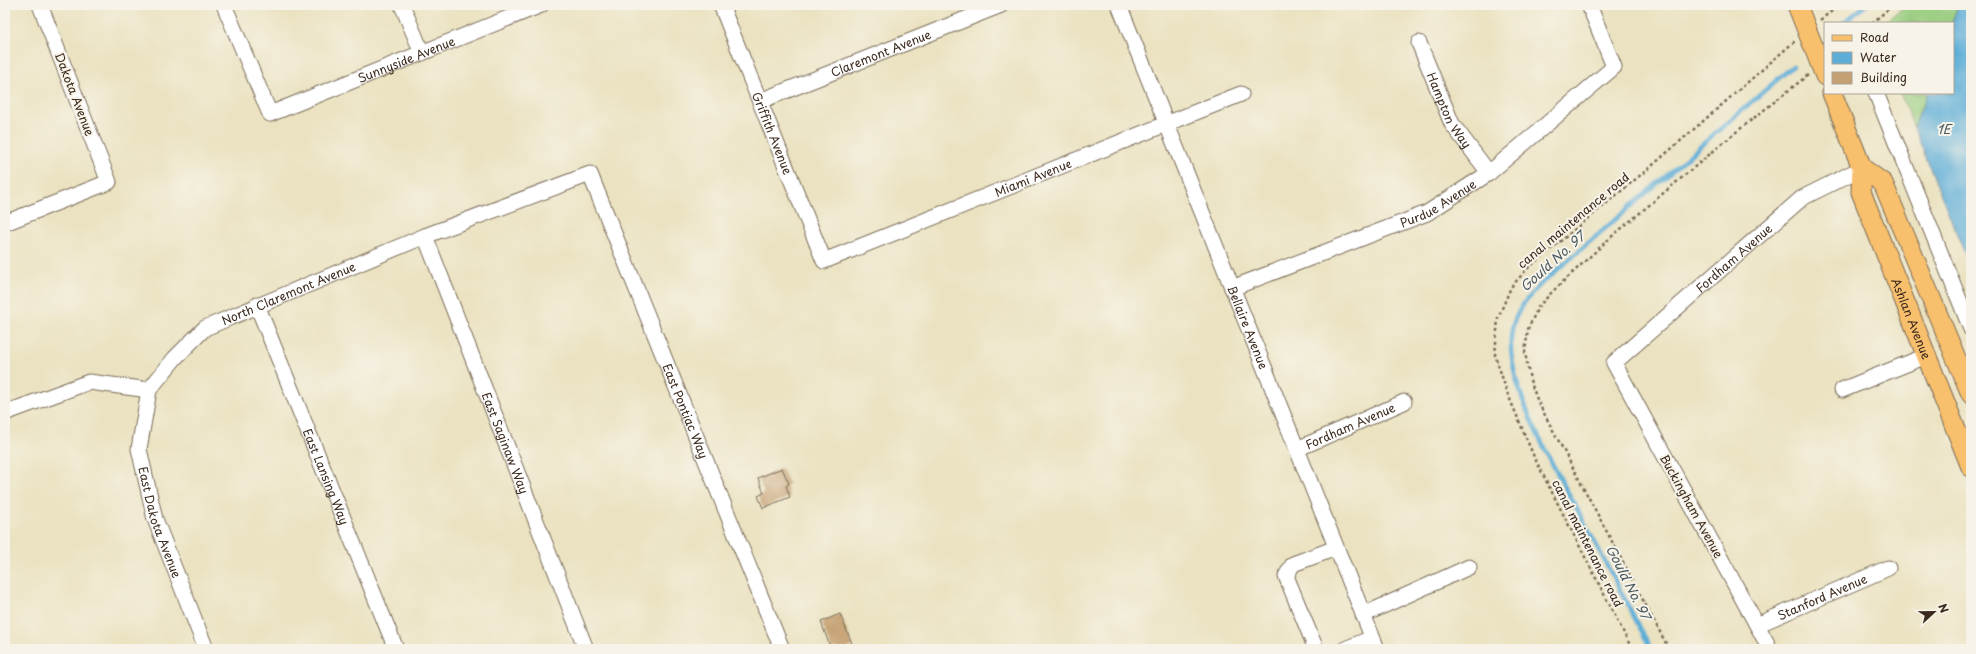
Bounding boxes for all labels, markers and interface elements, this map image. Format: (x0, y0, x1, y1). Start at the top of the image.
legend (1824, 22, 1954, 94)
street label: Claremont Avenue (828, 25, 934, 81)
text: Road (1860, 28, 1889, 46)
street label: Sunnyside Avenue (355, 31, 458, 87)
text: Water (1860, 48, 1897, 66)
street label: Dakota Avenue (51, 50, 99, 139)
text: Building (1860, 68, 1907, 86)
street label: Hampton Way (1423, 70, 1476, 152)
street label: Griffith Avenue (748, 89, 797, 177)
water label: 1E (1937, 119, 1953, 138)
street label: Miami Avenue (992, 154, 1074, 201)
street label: canal maintenance road (1513, 168, 1633, 272)
street label: Purdue Avenue (1397, 175, 1480, 232)
street label: Fordham Avenue (1691, 219, 1776, 297)
water label: Gould No. 97 (1515, 225, 1591, 295)
street label: North Claremont Avenue (219, 257, 359, 329)
street label: Ashlan Avenue (1887, 275, 1936, 362)
street label: Bellaire Avenue (1223, 283, 1273, 372)
street label: East Pontiac Way (659, 361, 713, 461)
street label: East Saginaw Way (478, 389, 534, 496)
street label: Fordham Avenue (1302, 398, 1398, 453)
street label: East Lansing Way (299, 426, 354, 527)
street label: Buckingham Avenue (1656, 451, 1728, 562)
street label: East Dakota Avenue (134, 465, 186, 581)
street label: canal maintenance road (1548, 476, 1628, 610)
water label: Gould No. 97 (1602, 541, 1657, 625)
street label: Stanford Avenue (1774, 569, 1870, 624)
north arrow (1914, 592, 1954, 632)
text: N (1934, 601, 1953, 616)

